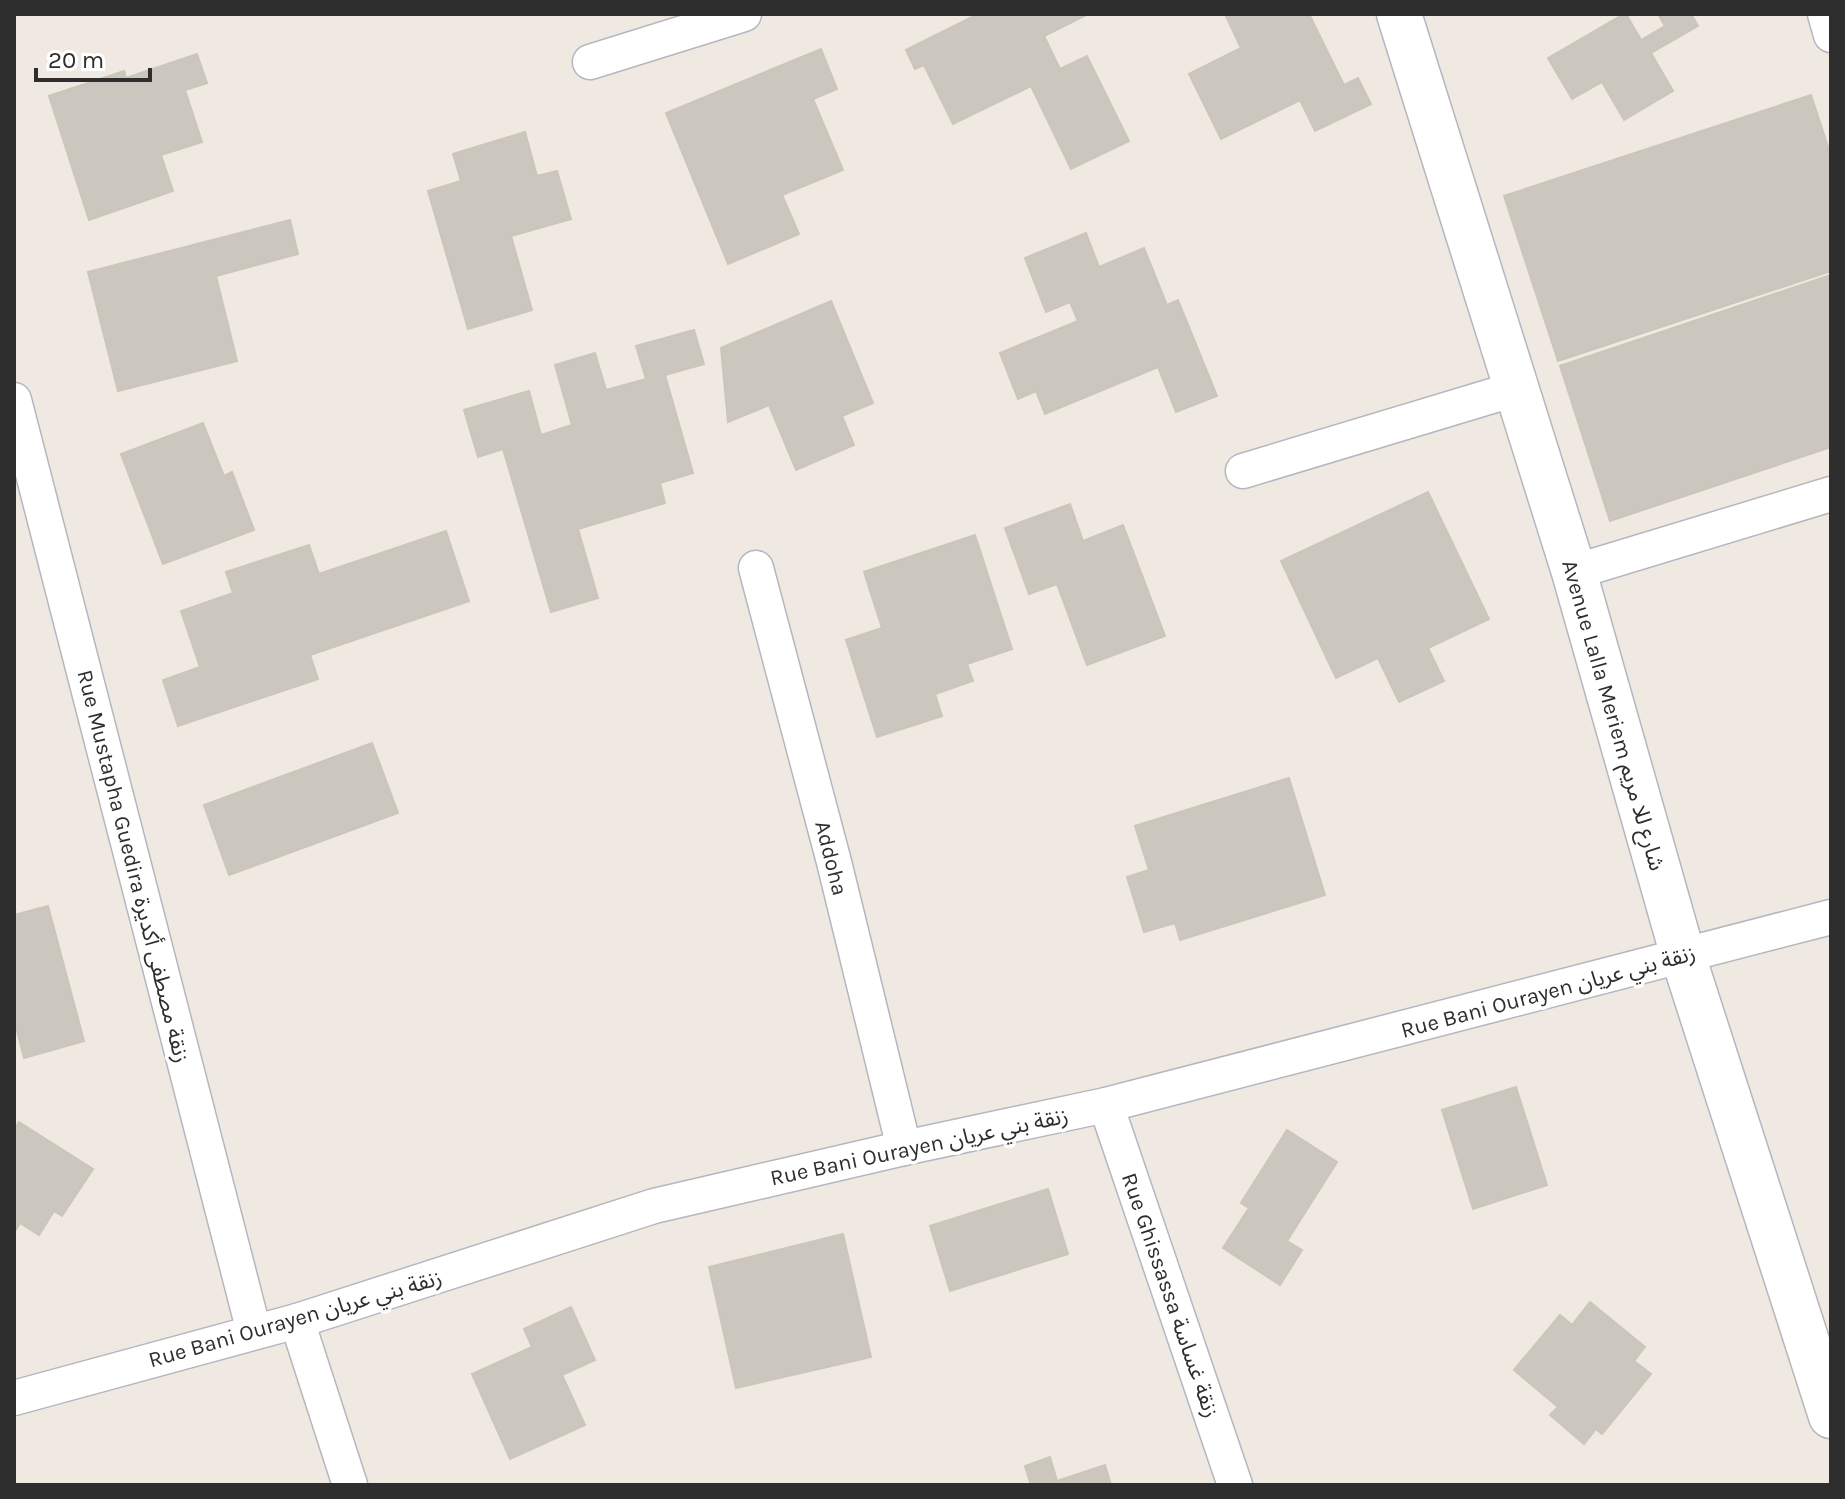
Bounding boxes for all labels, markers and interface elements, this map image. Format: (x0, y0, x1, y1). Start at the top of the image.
scale bar (36, 32, 150, 82)
text: 20 m (48, 46, 104, 74)
street label: Avenue Lalla Meriem شارع للا مريم (1553, 557, 1670, 874)
street label: Rue Mustapha Guedira زنقة مصطفى أكديرة (72, 667, 195, 1065)
street label: Addoha (809, 818, 853, 898)
street label: Rue Bani Ourayen زنقة بني عريان (1398, 940, 1699, 1047)
street label: Rue Bani Ourayen زنقة بني عريان (768, 1103, 1071, 1194)
street label: Rue Ghissassa زنقة غساسة (1116, 1169, 1224, 1421)
street label: Rue Bani Ourayen زنقة بني عريان (146, 1265, 446, 1376)

